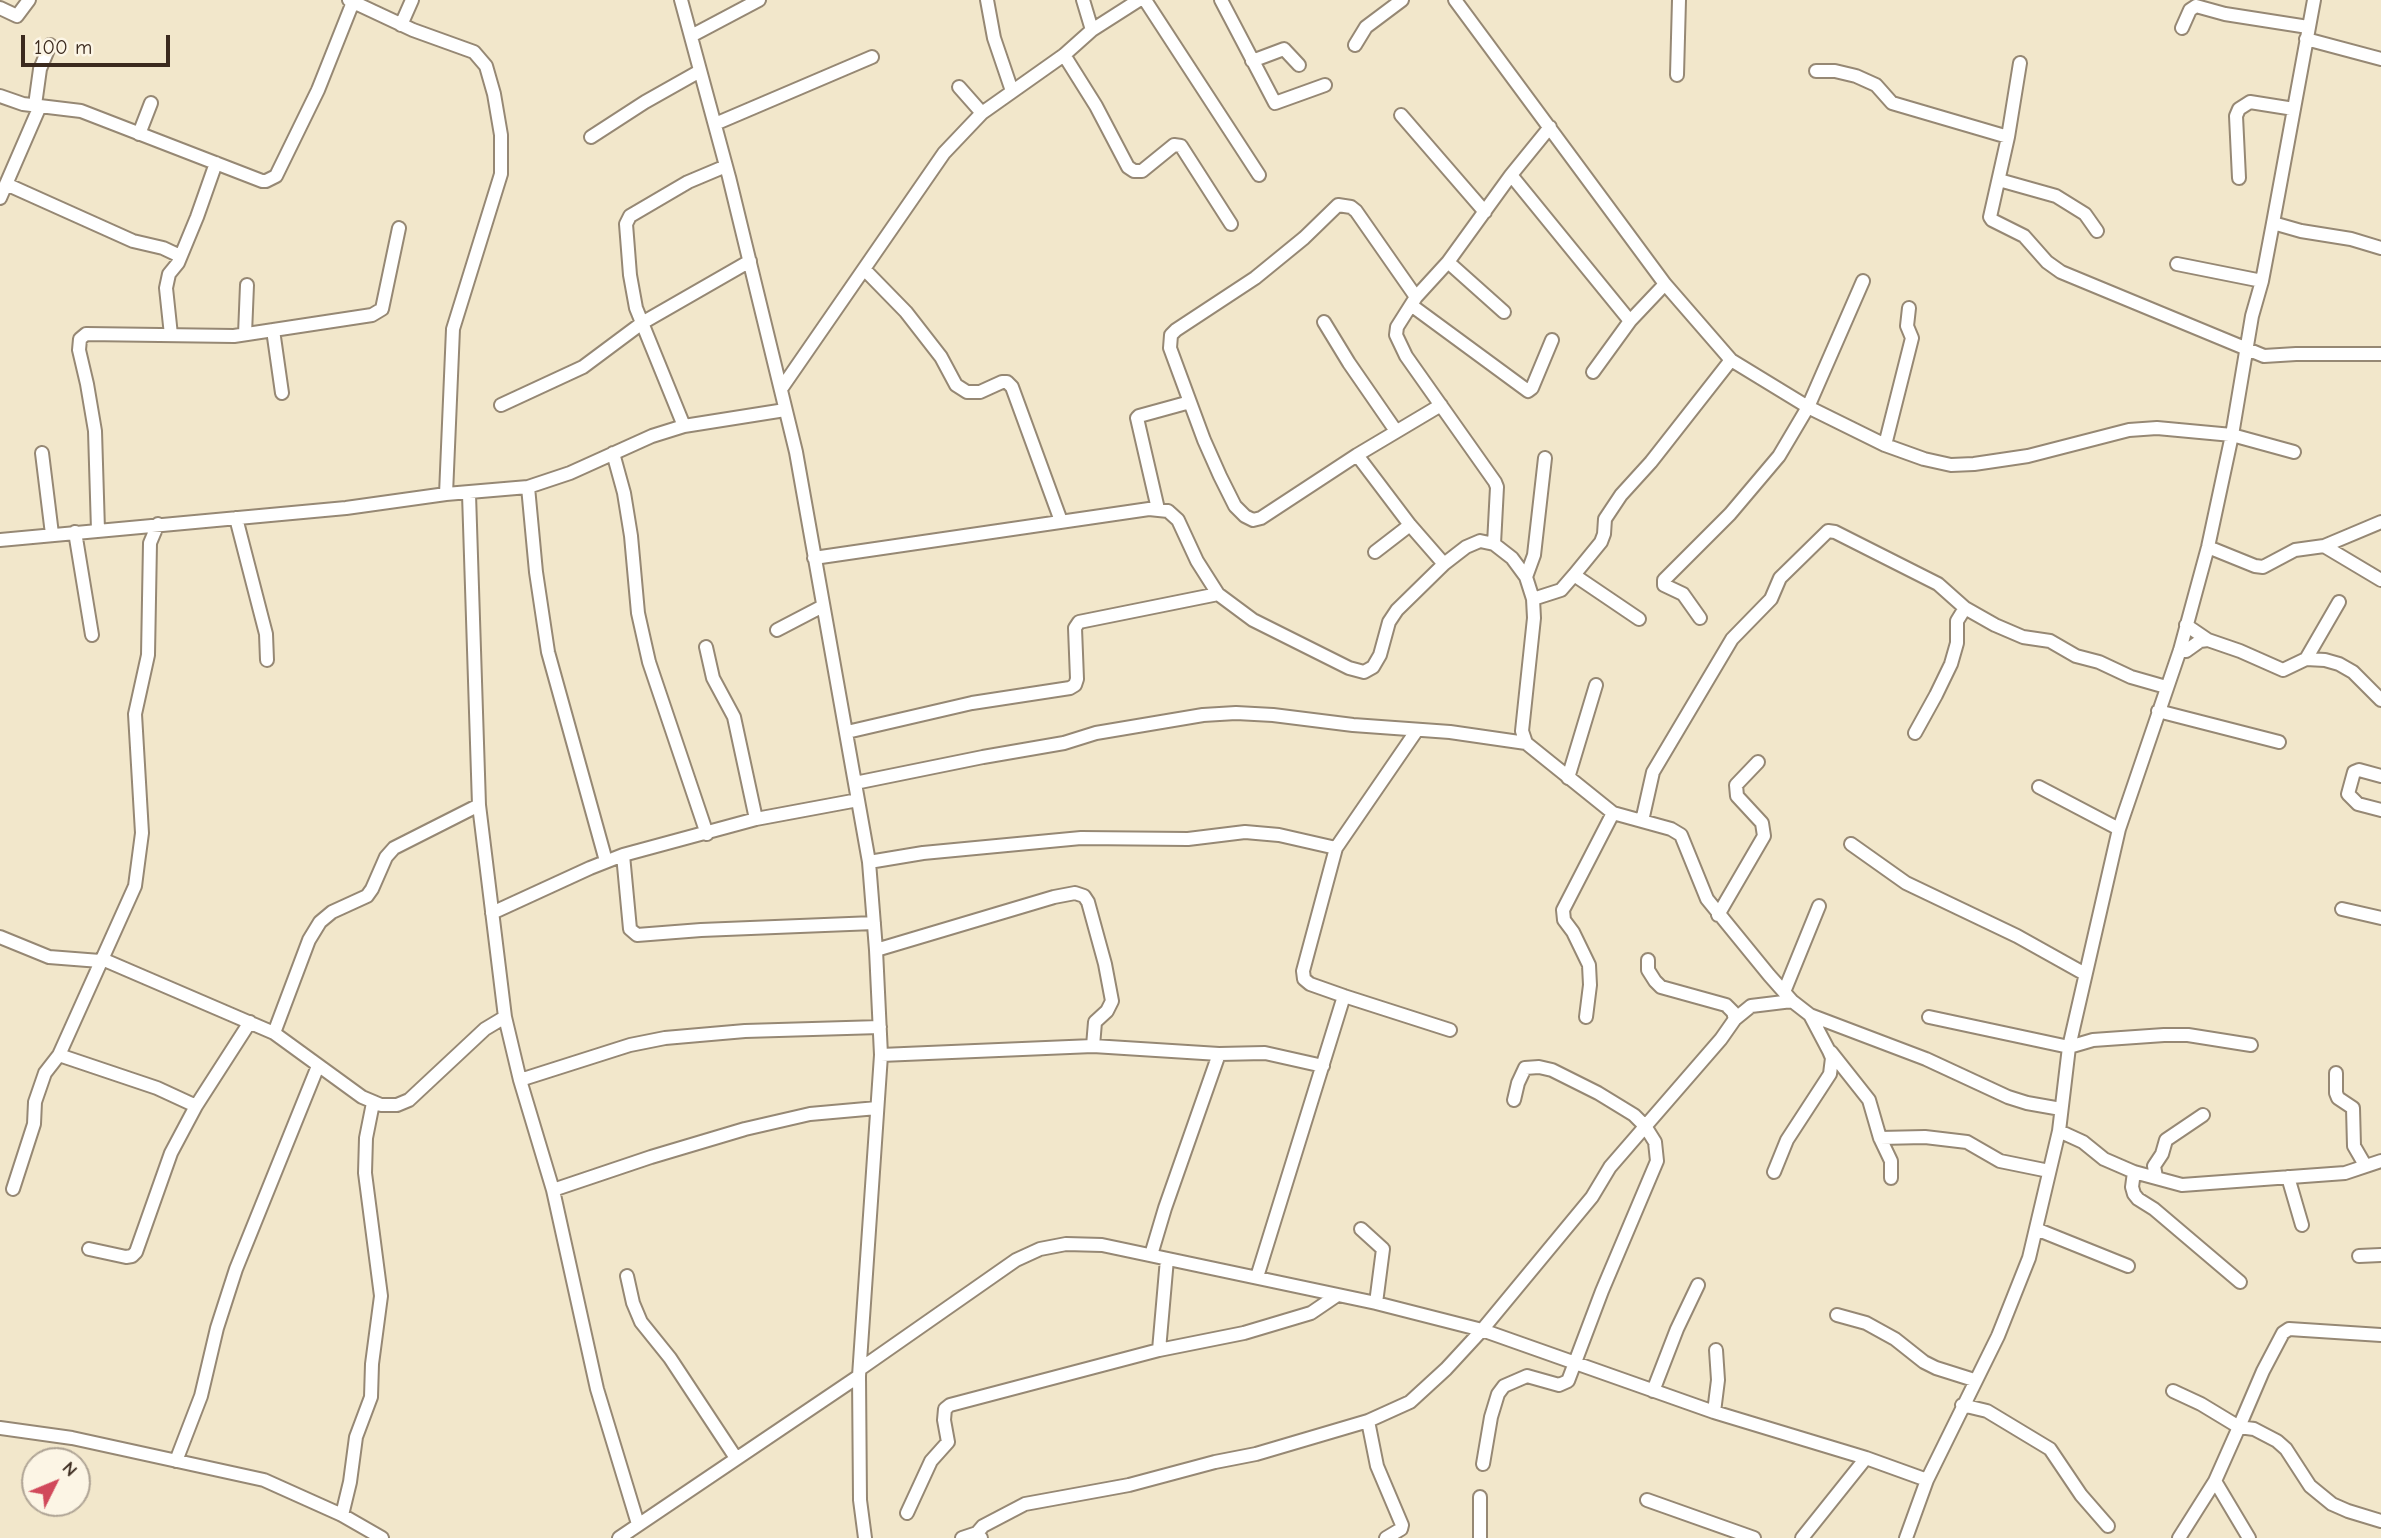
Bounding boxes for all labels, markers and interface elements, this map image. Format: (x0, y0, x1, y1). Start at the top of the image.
scale bar (24, 21, 173, 65)
text: 100 m (34, 35, 92, 59)
north arrow (21, 1447, 91, 1517)
text: N (58, 1457, 82, 1481)

